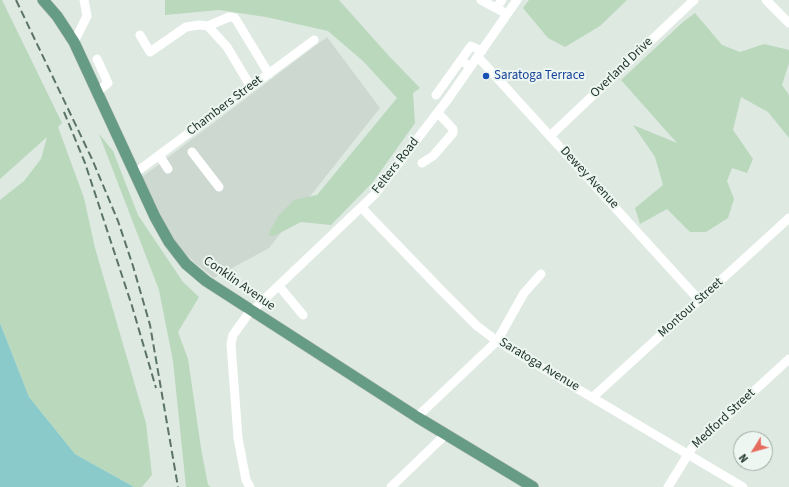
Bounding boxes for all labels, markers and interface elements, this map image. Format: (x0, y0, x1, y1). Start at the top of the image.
street label: Overland Drive (588, 34, 656, 102)
place label: Saratoga Terrace (494, 68, 585, 84)
marker: Saratoga Terrace (481, 71, 491, 81)
street label: Chambers Street (184, 73, 266, 139)
street label: Felters Road (369, 135, 423, 197)
street label: Dewey Avenue (556, 144, 622, 212)
street label: Conklin Avenue (200, 253, 278, 315)
street label: Montour Street (655, 275, 727, 341)
street label: Saratoga Avenue (496, 335, 582, 395)
street label: Medford Street (689, 386, 759, 452)
north arrow (733, 431, 773, 471)
text: N (736, 450, 752, 465)

